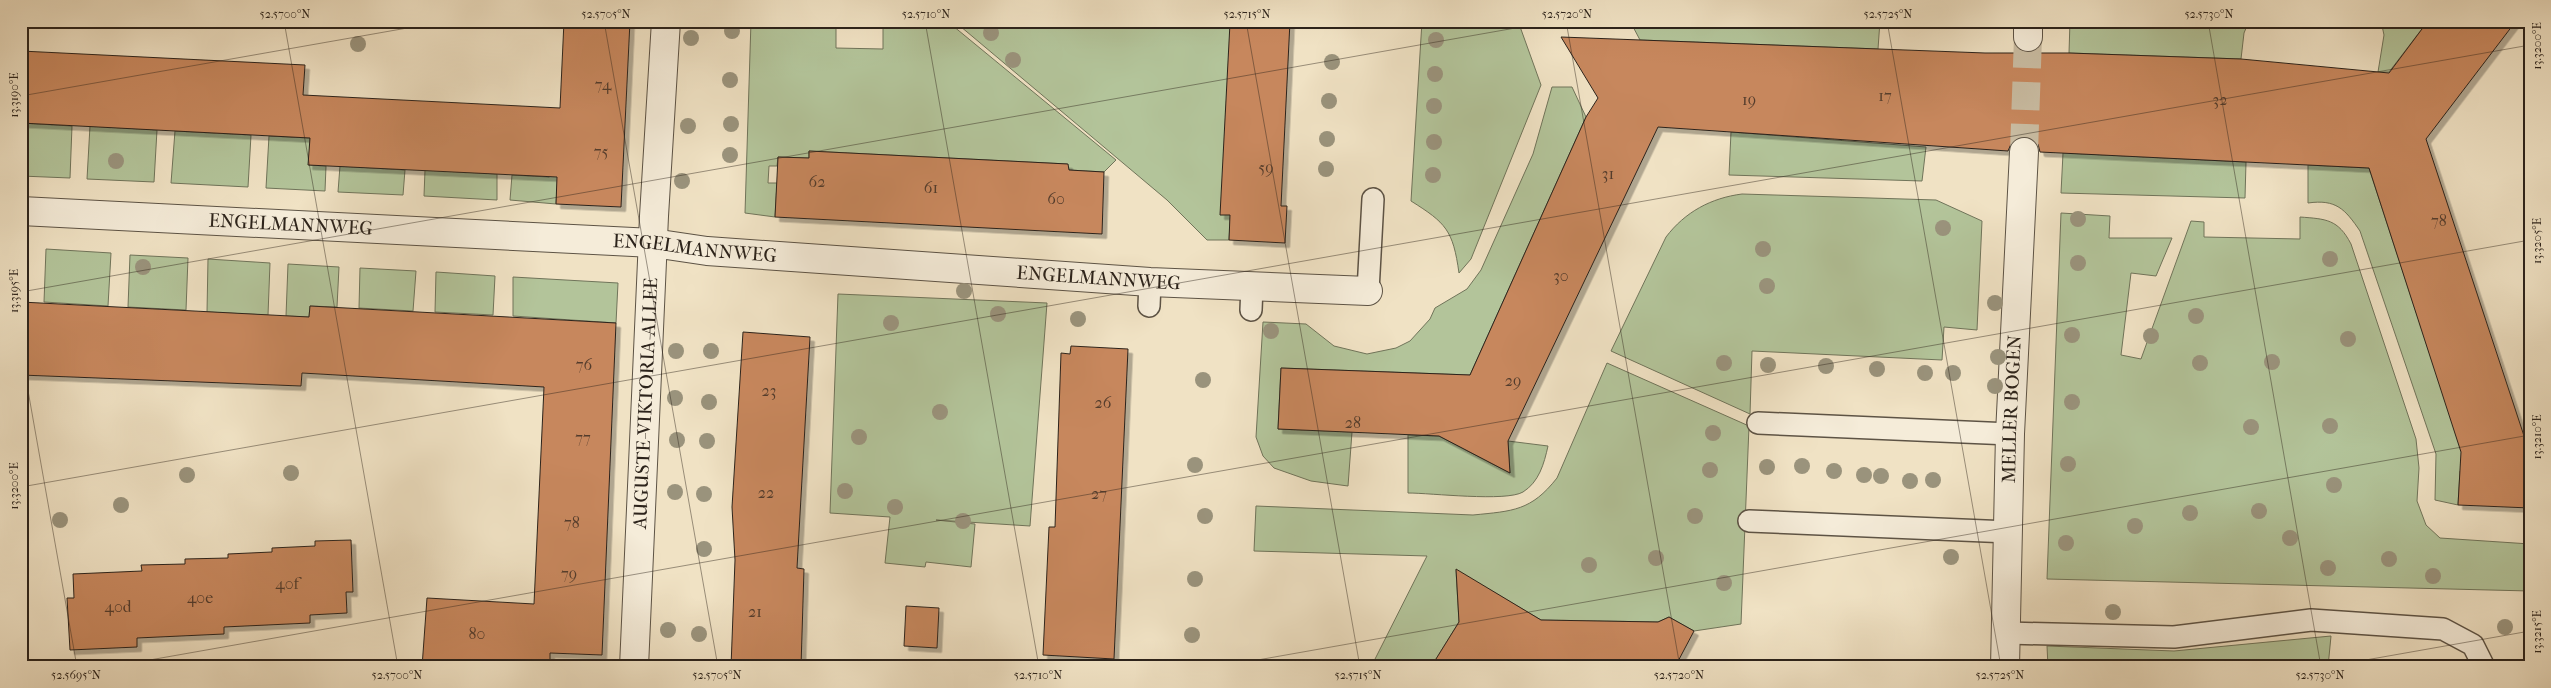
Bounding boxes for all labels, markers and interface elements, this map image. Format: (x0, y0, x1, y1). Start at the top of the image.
text: 52.5700°N (260, 7, 310, 21)
text: 52.5705°N (581, 7, 631, 21)
text: 52.5710°N (902, 7, 950, 21)
text: 52.5715°N (1223, 7, 1271, 21)
text: 52.5720°N (1542, 7, 1592, 21)
text: 52.5725°N (1864, 7, 1912, 21)
text: 52.5730°N (2184, 7, 2234, 21)
text: 13.3200°E (2530, 22, 2544, 70)
text: 13.3190°E (7, 72, 21, 118)
house number: 74 (595, 75, 612, 94)
house number: 17 (1878, 86, 1892, 105)
house number: 19 (1742, 90, 1756, 109)
house number: 32 (2213, 90, 2227, 109)
house number: 75 (594, 142, 608, 161)
house number: 59 (1258, 158, 1274, 177)
house number: 31 (1602, 164, 1614, 183)
house number: 62 (809, 172, 825, 191)
house number: 61 (924, 178, 938, 197)
house number: 60 (1047, 189, 1065, 208)
street label: ENGELMANNWEG (208, 210, 373, 240)
house number: 78 (2431, 211, 2447, 230)
text: 13.3205°E (2530, 218, 2544, 264)
street label: ENGELMANNWEG (612, 230, 778, 267)
street label: ENGELMANNWEG (1016, 262, 1181, 294)
house number: 30 (1553, 266, 1569, 285)
text: 13.3195°E (7, 269, 21, 313)
street label: AUGUSTE-VIKTORIA-ALLEE (629, 277, 662, 530)
street label: MELLER BOGEN (1998, 334, 2026, 483)
house number: 76 (576, 355, 593, 374)
house number: 29 (1505, 371, 1521, 390)
house number: 23 (762, 381, 776, 400)
house number: 26 (1095, 393, 1112, 412)
house number: 28 (1345, 413, 1361, 432)
text: 13.3210°E (2530, 414, 2544, 460)
house number: 77 (575, 428, 591, 447)
text: 13.3200°E (7, 462, 21, 510)
house number: 22 (758, 483, 774, 502)
house number: 27 (1091, 484, 1107, 503)
house number: 78 (564, 513, 580, 532)
house number: 79 (561, 564, 577, 583)
house number: 40f (275, 574, 302, 593)
house number: 40e (187, 588, 213, 607)
house number: 40d (105, 597, 132, 616)
house number: 21 (748, 602, 762, 621)
text: 13.3215°E (2530, 610, 2544, 654)
house number: 80 (469, 624, 485, 643)
text: 52.5695°N (51, 668, 101, 682)
text: 52.5700°N (372, 668, 422, 682)
text: 52.5705°N (692, 668, 742, 682)
text: 52.5710°N (1014, 668, 1062, 682)
text: 52.5715°N (1334, 668, 1382, 682)
text: 52.5720°N (1654, 668, 1704, 682)
text: 52.5725°N (1976, 668, 2024, 682)
text: 52.5730°N (2295, 668, 2345, 682)

